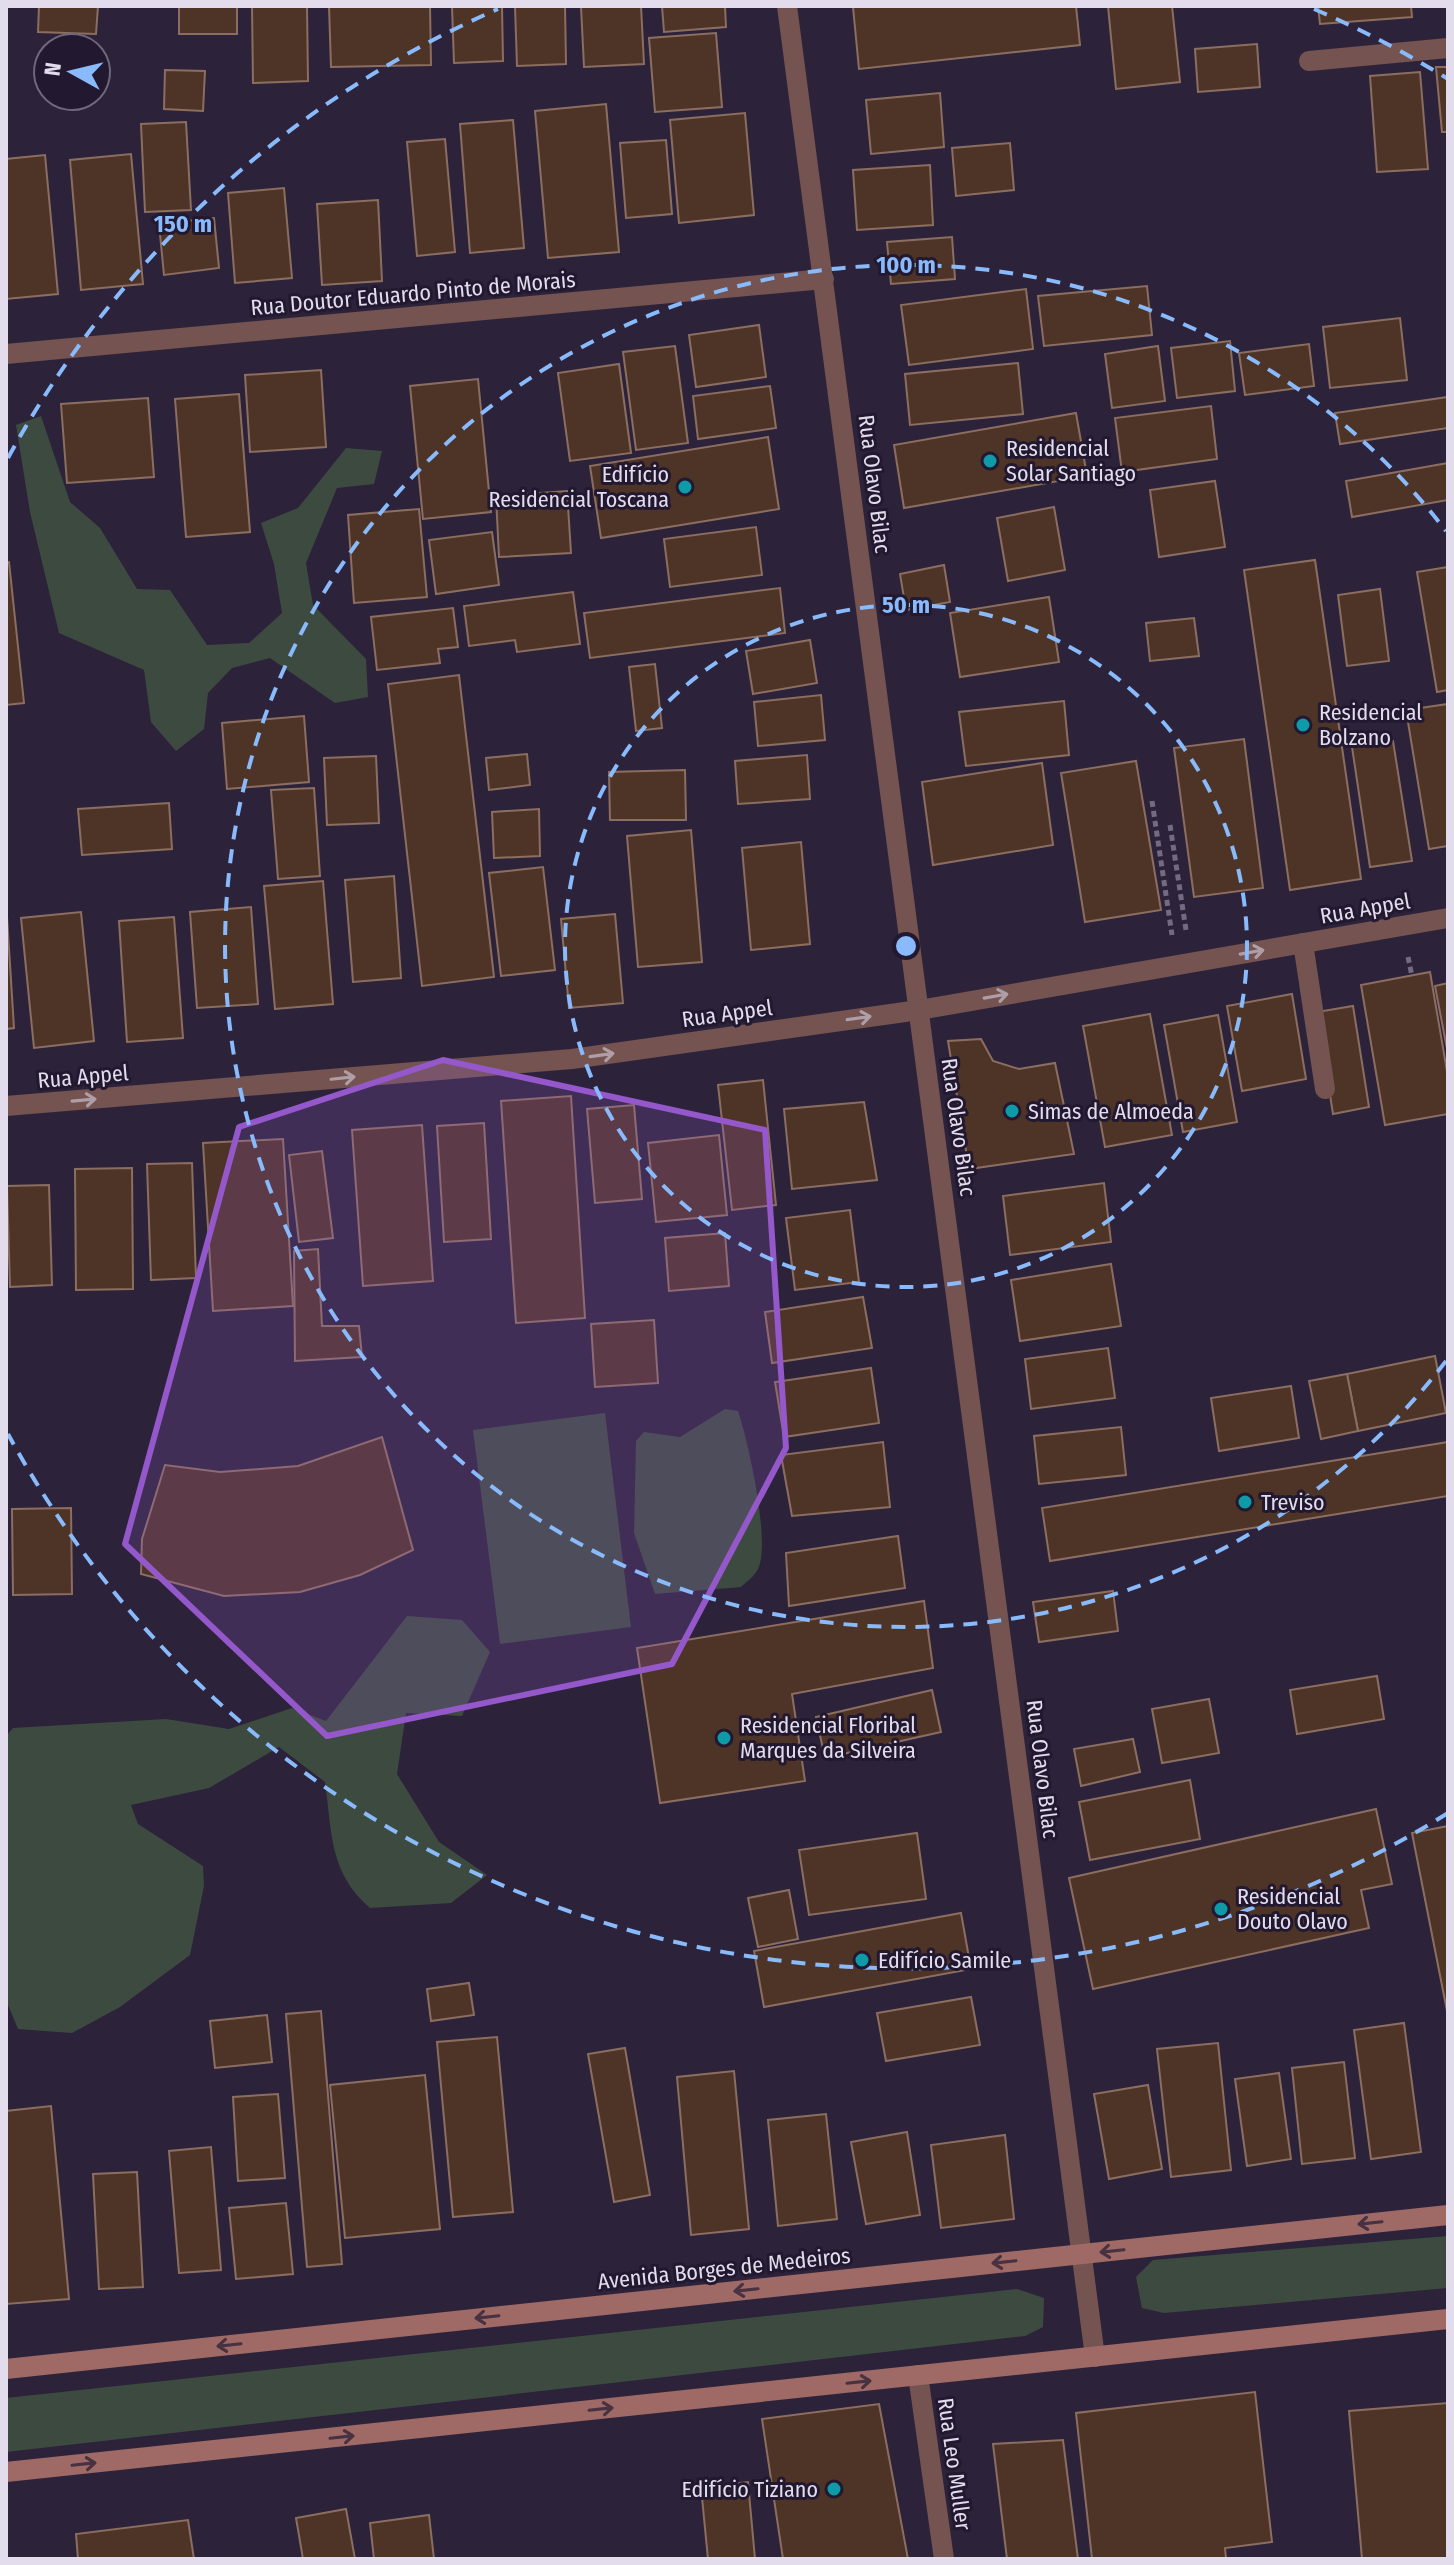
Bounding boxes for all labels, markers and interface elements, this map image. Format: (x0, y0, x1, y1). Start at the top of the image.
north arrow (32, 32, 112, 112)
text: N (38, 61, 67, 78)
text: 150 m (154, 210, 212, 238)
text: 100 m (876, 251, 936, 279)
street label: Rua Doutor Eduardo Pinto de Morais (249, 266, 577, 321)
street label: Rua Olavo Bilac (853, 413, 896, 555)
place label: Residencial Solar Santiago (1006, 435, 1136, 487)
marker: Residencial Solar Santiago (981, 452, 999, 470)
place label: Edifício Residencial Toscana (488, 461, 669, 513)
marker: Edifício Residencial Toscana (676, 478, 694, 496)
text: 50 m (882, 591, 930, 619)
place label: Residencial Bolzano (1319, 699, 1422, 751)
marker: Residencial Bolzano (1294, 716, 1312, 734)
street label: Rua Appel (1318, 887, 1412, 930)
centre of rings (892, 932, 920, 960)
one-way arrow (1239, 944, 1264, 959)
one-way arrow (983, 988, 1008, 1003)
street label: Rua Appel (680, 994, 774, 1033)
one-way arrow (846, 1010, 871, 1025)
one-way arrow (589, 1047, 614, 1062)
street label: Rua Olavo Bilac (935, 1056, 982, 1199)
street label: Rua Appel (36, 1059, 130, 1094)
one-way arrow (329, 1070, 356, 1085)
one-way arrow (70, 1092, 97, 1107)
place label: Simas de Almoeda (1028, 1098, 1194, 1125)
marker: Simas de Almoeda (1003, 1102, 1021, 1120)
place label: Treviso (1261, 1489, 1325, 1516)
marker: Treviso (1236, 1493, 1254, 1511)
street label: Rua Olavo Bilac (1021, 1698, 1064, 1840)
place label: Residencial Floribal Marques da Silveira (740, 1712, 916, 1764)
marker: Residencial Floribal Marques da Silveira (715, 1729, 733, 1747)
place label: Residencial Douto Olavo (1237, 1883, 1348, 1935)
marker: Residencial Douto Olavo (1212, 1900, 1230, 1918)
place label: Edifício Samile (878, 1947, 1011, 1974)
marker: Edifício Samile (853, 1951, 871, 1969)
one-way arrow (1358, 2216, 1384, 2231)
street label: Avenida Borges de Medeiros (596, 2242, 852, 2295)
one-way arrow (1099, 2243, 1126, 2258)
one-way arrow (991, 2255, 1018, 2270)
one-way arrow (733, 2282, 760, 2297)
one-way arrow (474, 2310, 501, 2325)
one-way arrow (216, 2338, 243, 2353)
one-way arrow (845, 2374, 872, 2389)
street label: Rua Leo Muller (932, 2396, 977, 2532)
one-way arrow (587, 2402, 614, 2417)
one-way arrow (328, 2429, 355, 2444)
one-way arrow (70, 2456, 96, 2471)
place label: Edifício Tiziano (682, 2476, 818, 2503)
marker: Edifício Tiziano (825, 2480, 843, 2498)

